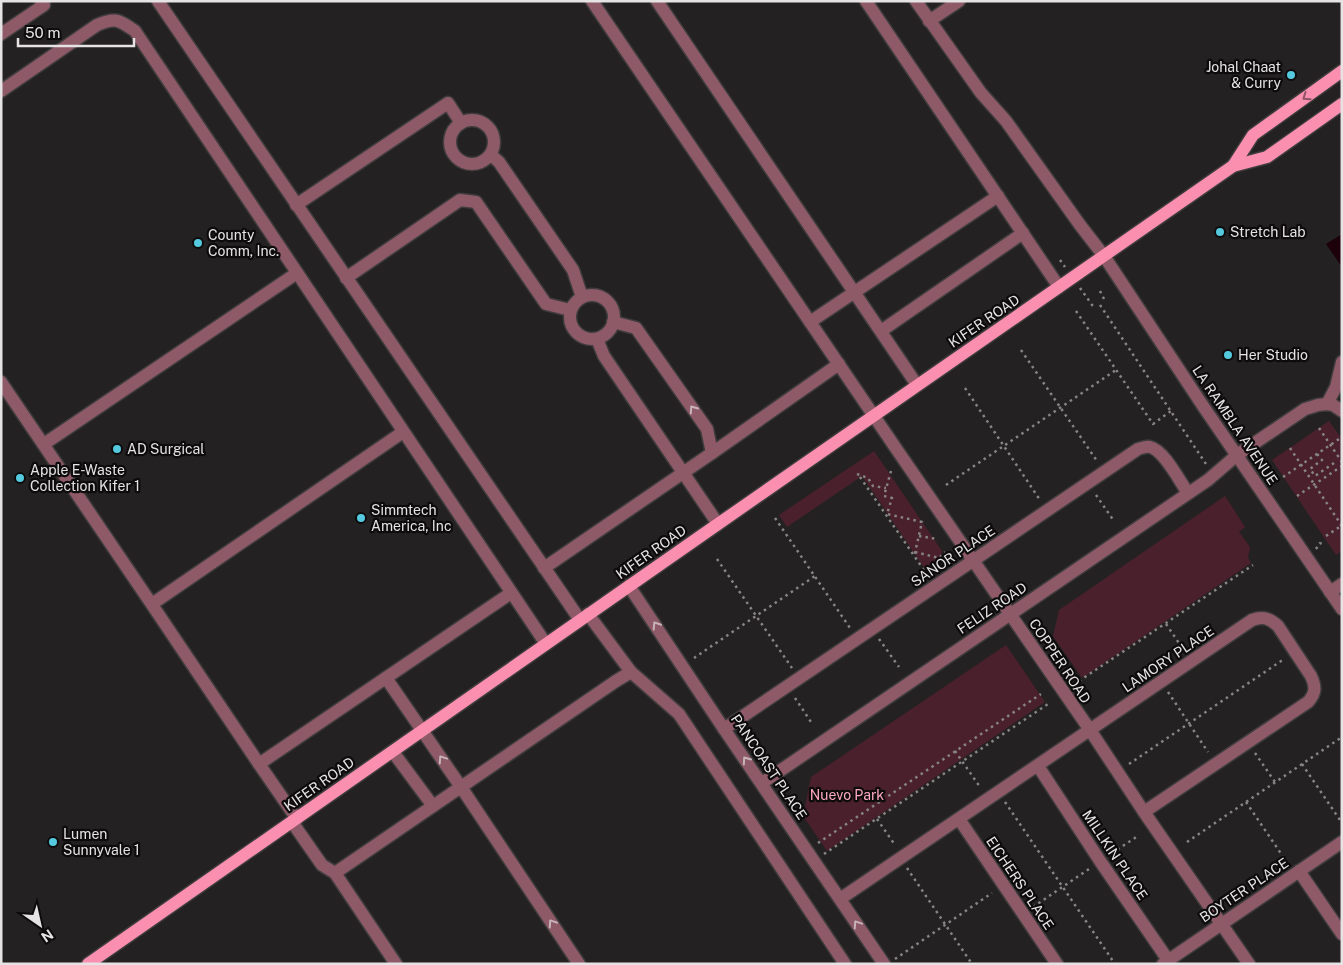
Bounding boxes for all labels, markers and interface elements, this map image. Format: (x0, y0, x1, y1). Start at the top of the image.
scale bar (18, 15, 134, 47)
text: 50 m (25, 24, 60, 41)
place label: Johal Chaat & Curry (1206, 59, 1282, 91)
marker: Johal Chaat & Curry (1285, 69, 1297, 81)
one-way arrow (1302, 91, 1311, 100)
place label: Stretch Lab (1230, 224, 1306, 240)
marker: Stretch Lab (1214, 226, 1226, 238)
place label: County Comm, Inc. (208, 227, 279, 259)
marker: County Comm, Inc. (192, 237, 204, 249)
street label: KIFER ROAD (945, 291, 1023, 351)
place label: Her Studio (1238, 347, 1308, 363)
marker: Her Studio (1222, 349, 1234, 361)
street label: LA RAMBLA AVENUE (1189, 362, 1281, 488)
one-way arrow (690, 406, 699, 415)
place label: AD Surgical (127, 441, 205, 457)
marker: AD Surgical (111, 443, 123, 455)
place label: Apple E-Waste Collection Kifer 1 (30, 462, 140, 494)
marker: Apple E-Waste Collection Kifer 1 (14, 472, 26, 484)
place label: Simmtech America, Inc (371, 502, 452, 534)
marker: Simmtech America, Inc (355, 512, 367, 524)
street label: KIFER ROAD (613, 522, 689, 582)
street label: SANOR PLACE (908, 522, 998, 590)
street label: FELIZ ROAD (954, 579, 1030, 637)
street label: COPPER ROAD (1026, 616, 1094, 706)
one-way arrow (653, 621, 662, 631)
street label: LAMORY PLACE (1119, 622, 1217, 696)
street label: PANCOAST PLACE (728, 711, 810, 823)
street label: KIFER ROAD (281, 754, 357, 814)
one-way arrow (439, 755, 448, 765)
one-way arrow (743, 756, 752, 766)
park label: Nuevo Park (810, 787, 884, 803)
street label: MILLKIN PLACE (1079, 807, 1151, 903)
place label: Lumen Sunnyvale 1 (63, 826, 140, 858)
street label: EICHERS PLACE (983, 833, 1057, 933)
marker: Lumen Sunnyvale 1 (47, 836, 59, 848)
street label: BOYTER PLACE (1197, 855, 1291, 925)
north arrow (15, 900, 65, 950)
one-way arrow (548, 919, 558, 928)
one-way arrow (854, 920, 863, 929)
text: N (38, 926, 56, 945)

